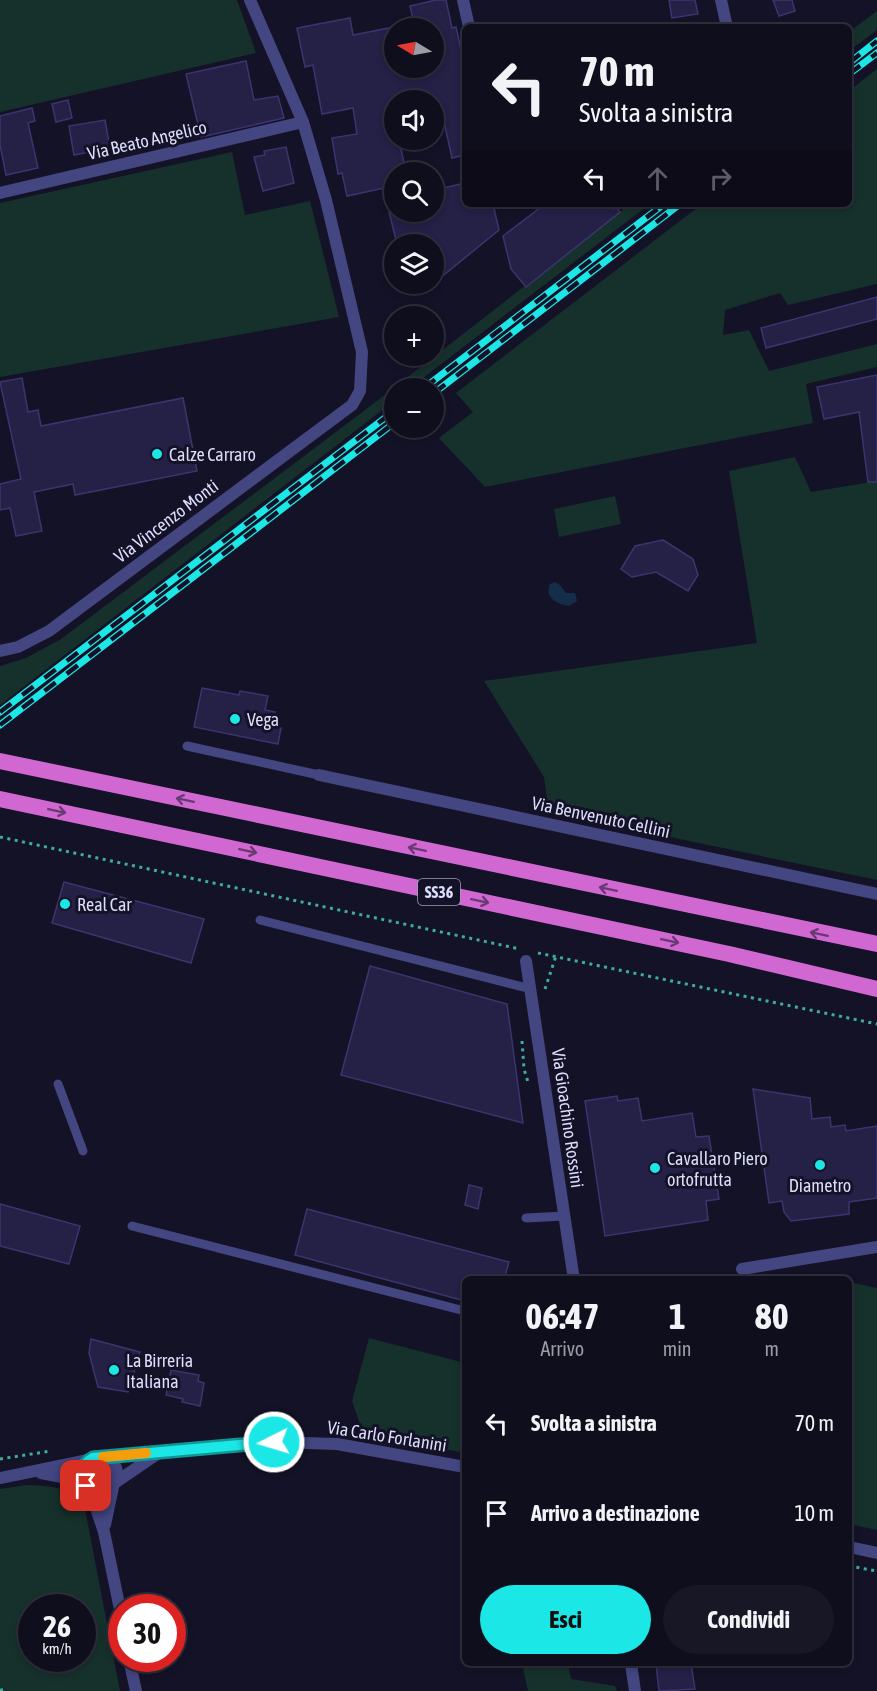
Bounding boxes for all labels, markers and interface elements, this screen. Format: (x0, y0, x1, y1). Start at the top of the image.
north arrow (384, 18, 444, 78)
map controls (384, 18, 444, 438)
text: 70 m (579, 47, 654, 95)
icon: left (480, 48, 558, 126)
button: sound (384, 90, 444, 150)
text: Svolta a sinistra (579, 97, 733, 128)
street label: Via Beato Angelico (85, 116, 209, 164)
button: search (384, 162, 444, 222)
icon: left (578, 162, 611, 195)
icon: ahead (641, 162, 674, 195)
icon: right (704, 162, 737, 195)
button: layers (384, 234, 444, 294)
button: + (384, 306, 444, 366)
button: − (384, 378, 444, 438)
place label: Calze Carraro (169, 444, 256, 465)
marker: Calze Carraro (150, 447, 164, 461)
street label: Via Vincenzo Monti (110, 475, 222, 567)
place label: Vega (247, 709, 279, 730)
marker: Vega (228, 712, 242, 726)
street label: Via Benvenuto Cellini (530, 792, 672, 842)
one-way arrow (176, 794, 196, 805)
one-way arrow (47, 806, 66, 817)
one-way arrow (408, 843, 428, 854)
one-way arrow (238, 846, 257, 857)
road number: SS36 (418, 879, 460, 905)
one-way arrow (599, 883, 618, 894)
place label: Real Car (77, 894, 132, 915)
one-way arrow (470, 895, 489, 907)
marker: Real Car (58, 897, 72, 911)
one-way arrow (810, 928, 830, 939)
one-way arrow (660, 936, 680, 947)
street label: Via Gioachino Rossini (548, 1047, 588, 1189)
place label: Cavallaro Piero ortofrutta (667, 1148, 768, 1190)
marker: Diametro (813, 1158, 827, 1172)
marker: Cavallaro Piero ortofrutta (648, 1161, 662, 1175)
place label: Diametro (789, 1175, 851, 1196)
text: 06:47 (525, 1295, 599, 1337)
text: 1 (669, 1295, 686, 1337)
text: 80 (755, 1295, 789, 1337)
text: Arrivo (541, 1337, 584, 1360)
text: min (663, 1337, 691, 1360)
text: m (765, 1337, 779, 1360)
place label: La Birreria Italiana (126, 1350, 193, 1392)
marker: La Birreria Italiana (107, 1363, 121, 1377)
icon: left (480, 1407, 513, 1440)
position arrow (242, 1410, 306, 1474)
text: Svolta a sinistra (531, 1410, 657, 1436)
text: 70 m (794, 1410, 834, 1436)
street label: Via Carlo Forlanini (326, 1416, 448, 1456)
pin (60, 1460, 111, 1511)
icon: arrive (69, 1469, 102, 1502)
icon: arrive (480, 1497, 513, 1530)
text: Arrivo a destinazione (531, 1500, 700, 1526)
text: 10 m (794, 1500, 834, 1526)
button: Esci (480, 1585, 651, 1654)
button: Condividi (663, 1585, 834, 1654)
speed limit sign: 30 (108, 1594, 186, 1672)
text: 26 (43, 1609, 71, 1643)
text: km/h (42, 1640, 72, 1657)

